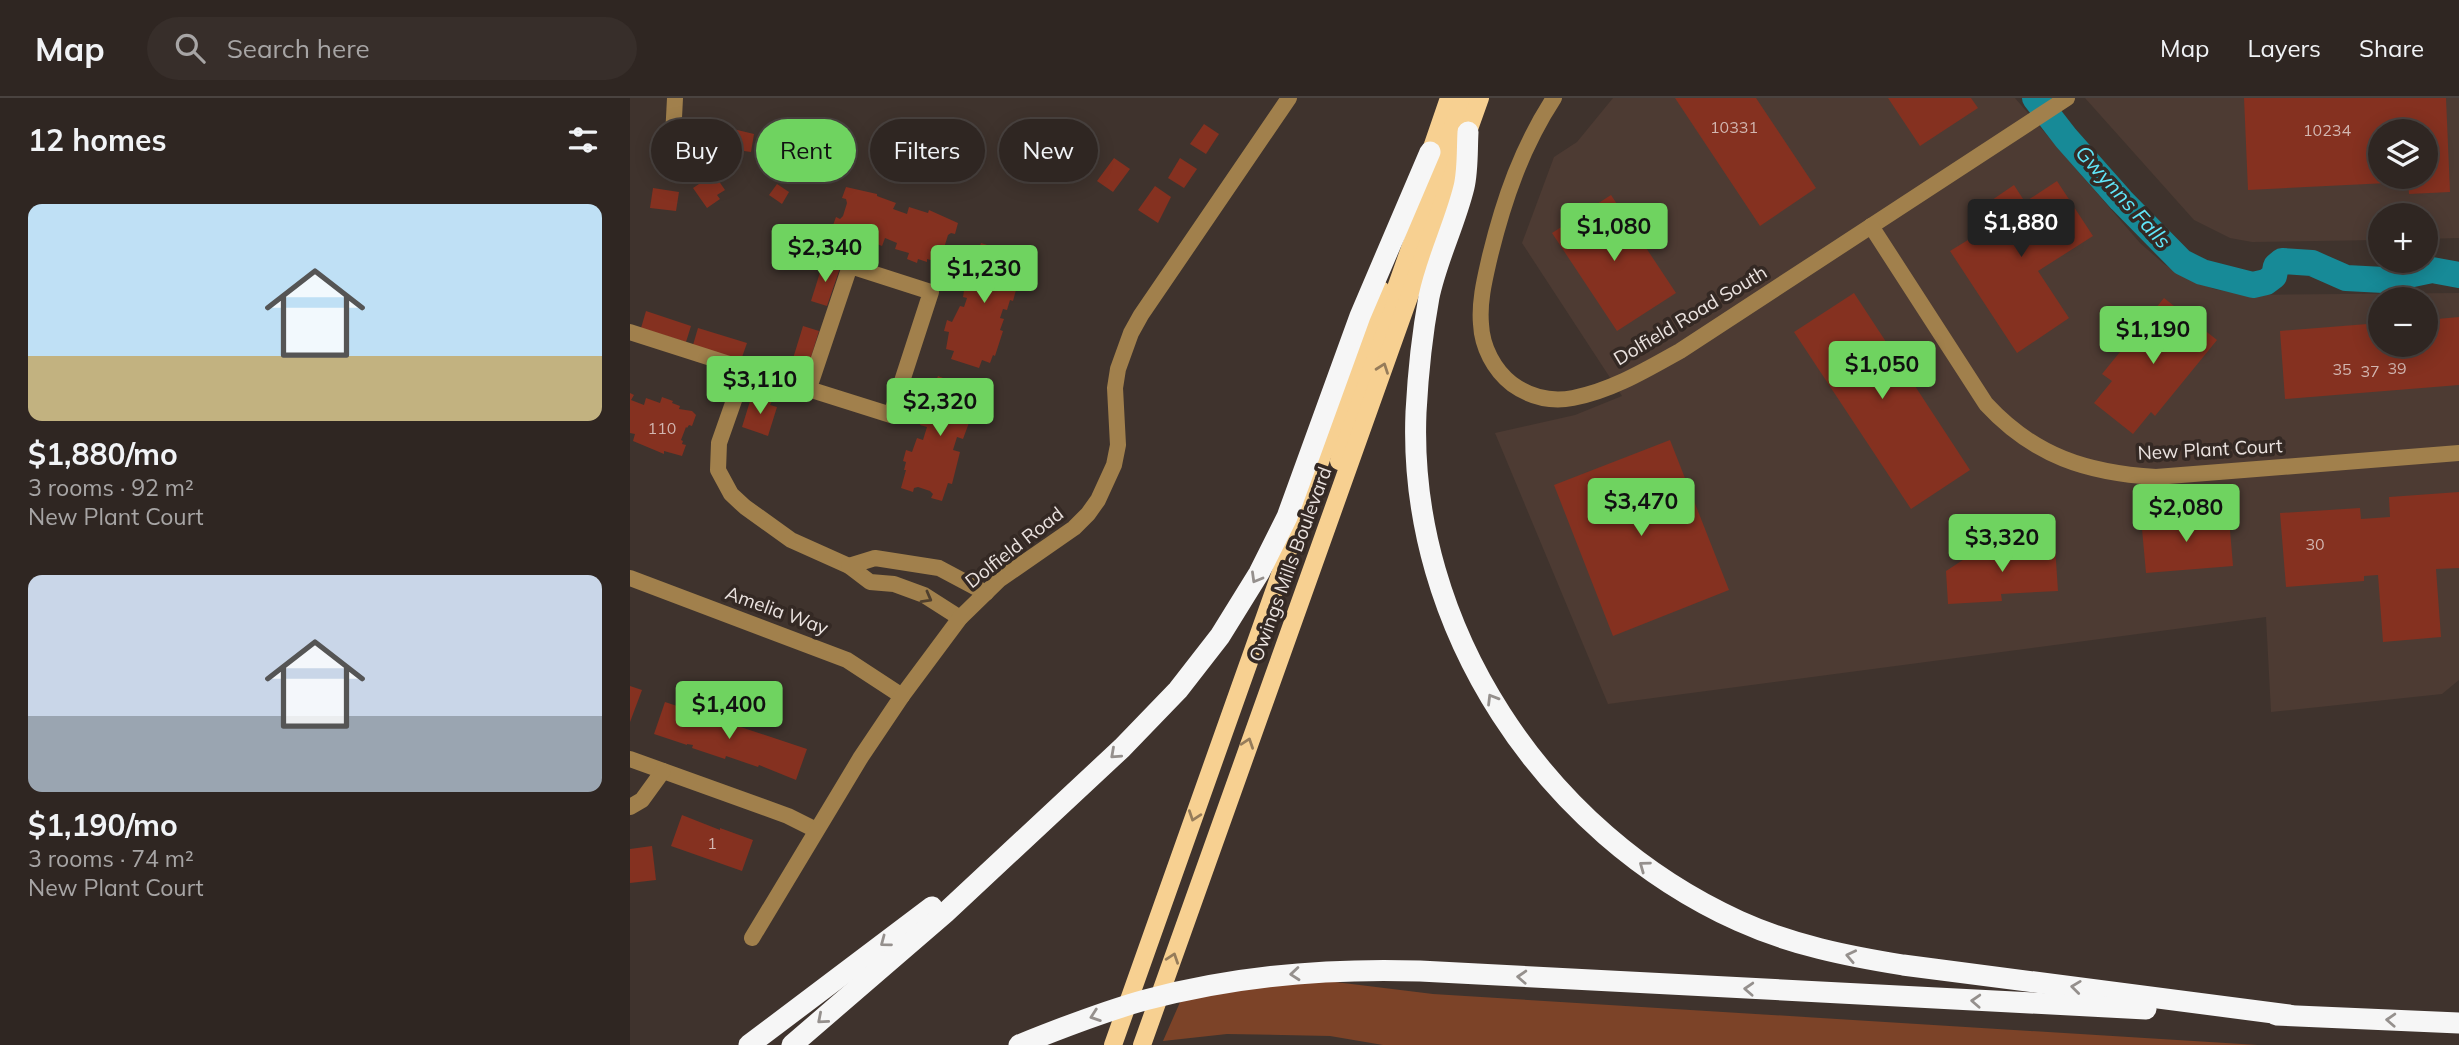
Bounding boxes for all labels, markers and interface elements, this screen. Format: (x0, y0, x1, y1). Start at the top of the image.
search box (147, 17, 637, 80)
text: Map (35, 28, 105, 69)
icon: search (171, 29, 209, 67)
text: Search here (227, 32, 370, 65)
text: Map (2160, 33, 2209, 63)
text: Layers (2247, 33, 2321, 63)
text: Share (2359, 33, 2424, 63)
house number: 10331 (1710, 117, 1758, 137)
chip: Buy (651, 119, 742, 182)
chip: Rent (756, 119, 856, 182)
chip: Filters (870, 119, 985, 182)
chip: New (999, 119, 1098, 182)
map controls (2368, 119, 2438, 357)
button: layers (2368, 119, 2438, 189)
house number: 10234 (2303, 120, 2351, 140)
text: 12 homes (28, 121, 167, 159)
icon: filters (564, 121, 602, 159)
water label: Gwynns Falls (2071, 139, 2177, 253)
pin: $1,880 (1964, 200, 2078, 259)
button: + (2368, 203, 2438, 273)
pin: $1,080 (1557, 204, 1671, 263)
text: $1,880 (1984, 207, 2058, 236)
text: $1,080 (1577, 211, 1651, 240)
pin: $2,340 (768, 225, 882, 284)
text: $2,340 (788, 232, 862, 261)
pin: $1,230 (927, 246, 1041, 305)
icon: home (252, 250, 378, 376)
text: $1,230 (947, 253, 1021, 282)
street label: Dolfield Road South (1609, 260, 1771, 370)
button: − (2368, 287, 2438, 357)
pin: $1,190 (2096, 306, 2210, 366)
text: $1,190 (2116, 314, 2190, 343)
pin: $1,050 (1825, 342, 1939, 401)
text: $1,050 (1845, 349, 1919, 378)
pin: $3,110 (703, 356, 817, 416)
house number: 39 (2387, 358, 2407, 378)
house number: 35 (2332, 359, 2352, 379)
house number: 37 (2360, 361, 2380, 381)
one-way arrow (1375, 362, 1389, 374)
text: $3,110 (723, 364, 797, 393)
pin: $2,320 (883, 378, 997, 438)
text: $2,320 (903, 386, 977, 415)
house number: 110 (648, 418, 676, 438)
street label: New Plant Court (2137, 433, 2283, 465)
text: $1,880/mo (28, 435, 178, 473)
street label: Owings Mills Boulevard (1244, 463, 1336, 665)
text: 3 rooms · 92 m² (28, 473, 194, 502)
pin: $3,470 (1584, 478, 1698, 538)
pin: $2,080 (2129, 484, 2243, 544)
text: $3,470 (1604, 486, 1678, 515)
text: $2,080 (2149, 492, 2223, 521)
street label: Dolfield Road (960, 501, 1068, 593)
text: New Plant Court (28, 502, 204, 531)
pin: $3,320 (1945, 514, 2059, 574)
text: $3,320 (1965, 522, 2039, 551)
house number: 30 (2305, 534, 2325, 554)
one-way arrow (1251, 570, 1264, 583)
street label: Amelia Way (722, 580, 832, 640)
one-way arrow (920, 590, 933, 603)
icon: home (252, 621, 378, 747)
pin: $1,400 (672, 682, 786, 741)
text: $1,400 (692, 689, 766, 718)
one-way arrow (1487, 694, 1500, 707)
one-way arrow (1240, 738, 1254, 750)
one-way arrow (1110, 746, 1123, 759)
text: $1,190/mo (28, 806, 178, 844)
one-way arrow (1188, 810, 1202, 822)
house number: 1 (707, 833, 717, 853)
text: 3 rooms · 74 m² (28, 844, 194, 873)
one-way arrow (1639, 861, 1652, 874)
text: New Plant Court (28, 873, 204, 902)
one-way arrow (880, 934, 893, 947)
one-way arrow (1845, 950, 1857, 965)
one-way arrow (1165, 952, 1179, 964)
one-way arrow (1289, 966, 1301, 981)
one-way arrow (1516, 969, 1527, 984)
one-way arrow (2070, 980, 2082, 995)
one-way arrow (1744, 981, 1755, 996)
one-way arrow (1971, 994, 1982, 1009)
one-way arrow (1089, 1008, 1101, 1022)
one-way arrow (817, 1011, 830, 1023)
one-way arrow (2385, 1013, 2396, 1028)

